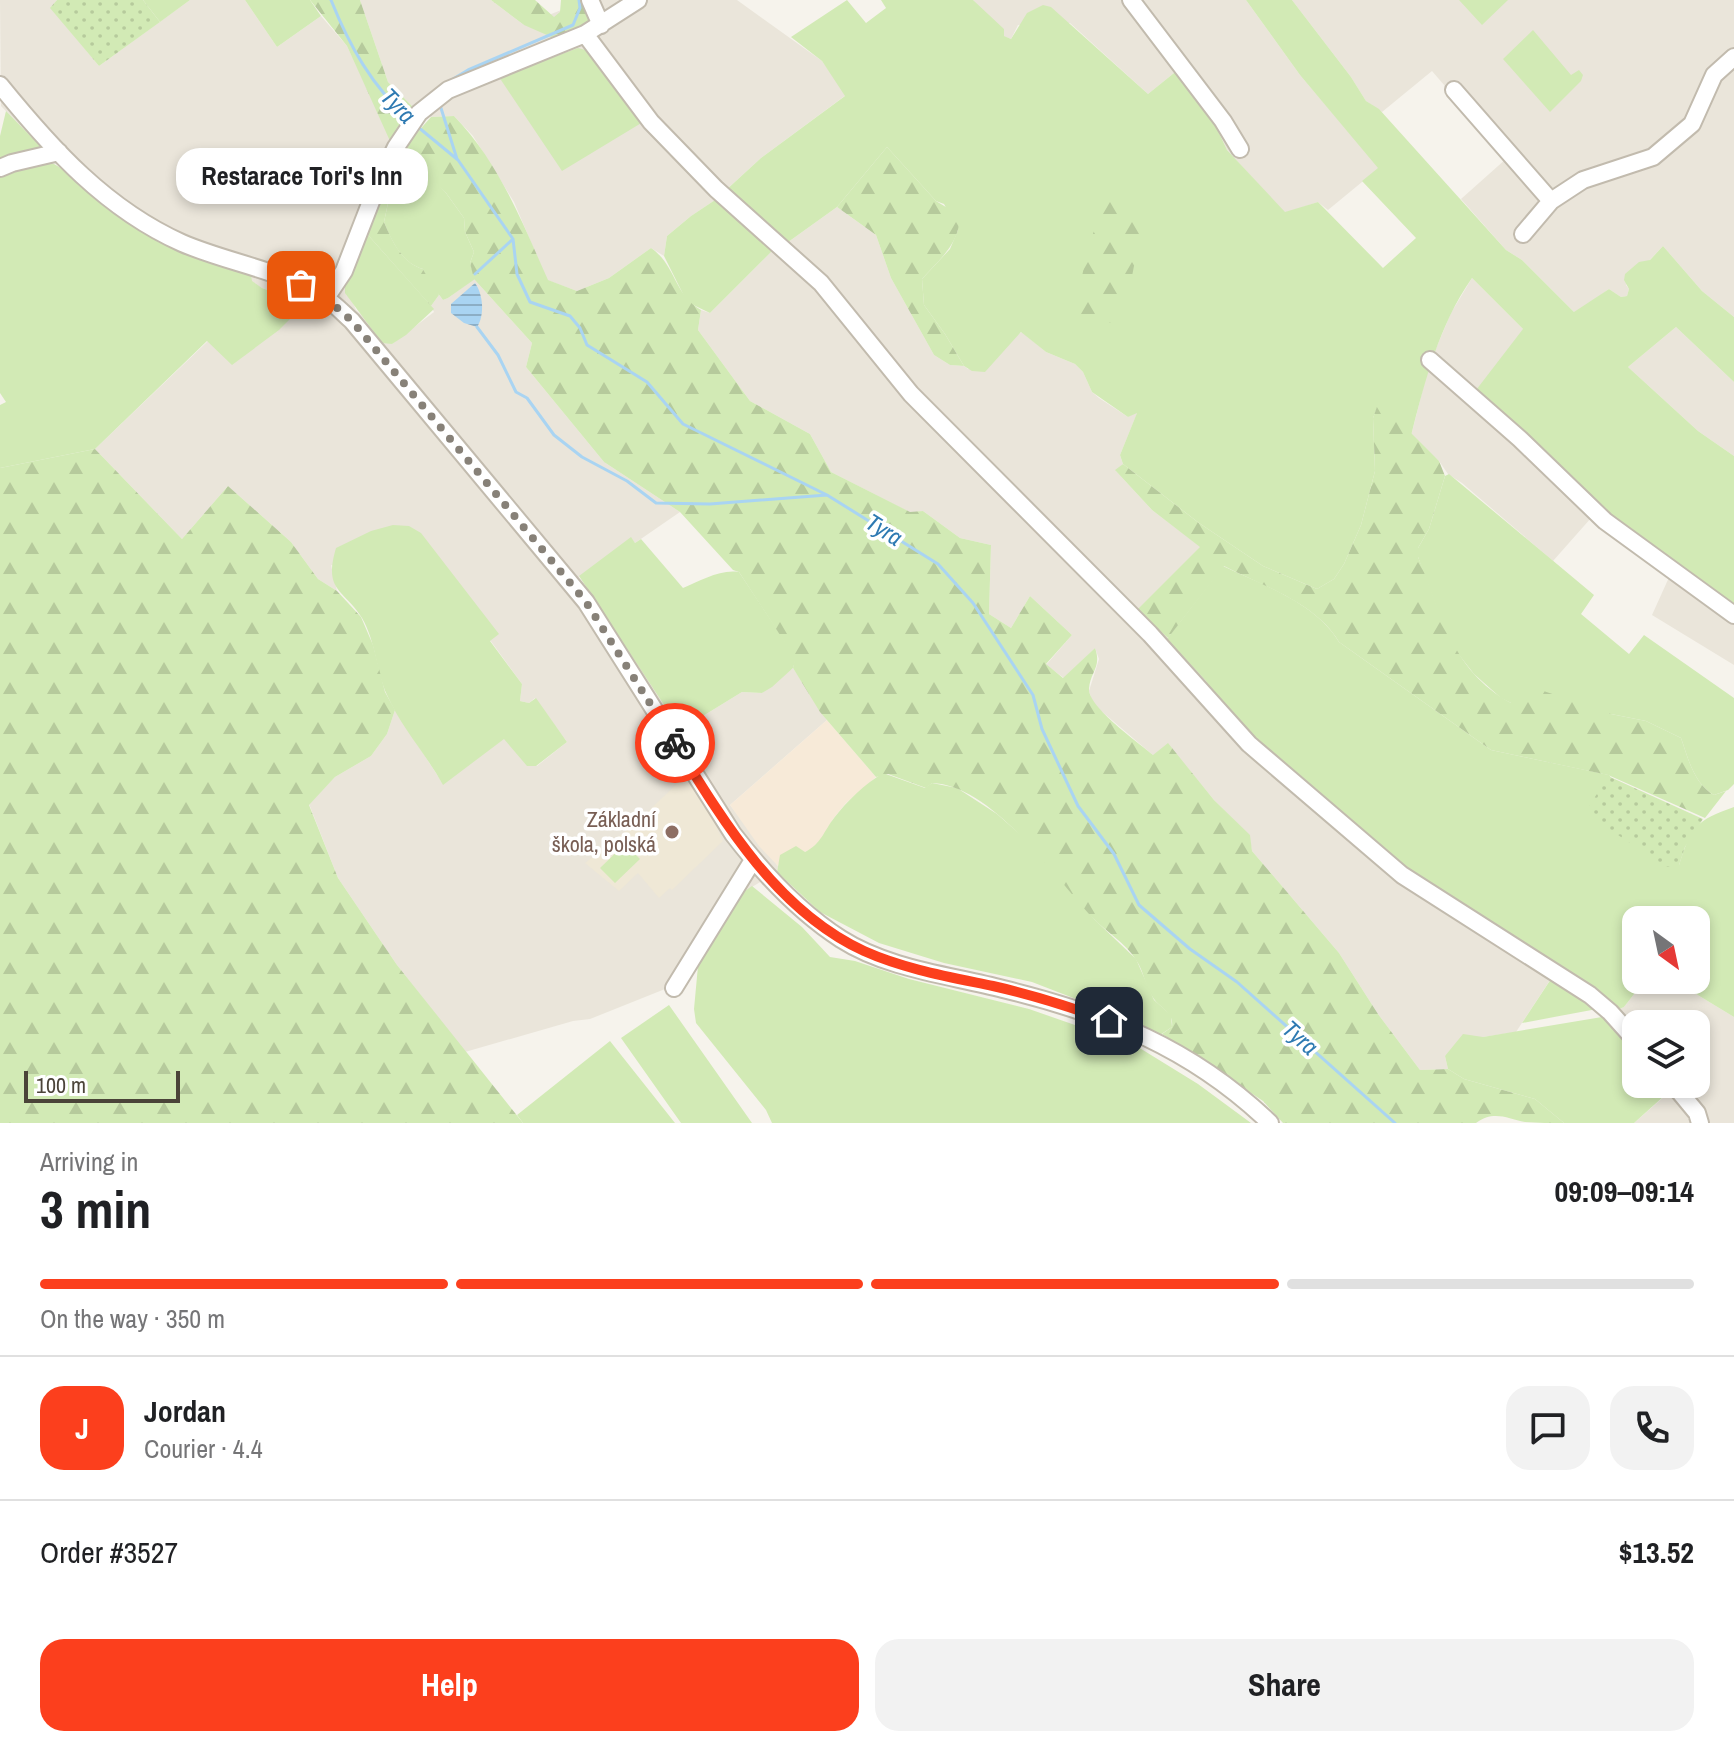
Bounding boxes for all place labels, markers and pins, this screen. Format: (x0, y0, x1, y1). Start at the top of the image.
callout: Restarace Tori's Inn (175, 149, 427, 205)
pin (267, 251, 335, 319)
place label: Základní škola, polská (552, 804, 657, 859)
marker: Základní škola, polská (663, 823, 681, 841)
pin (1075, 987, 1143, 1055)

